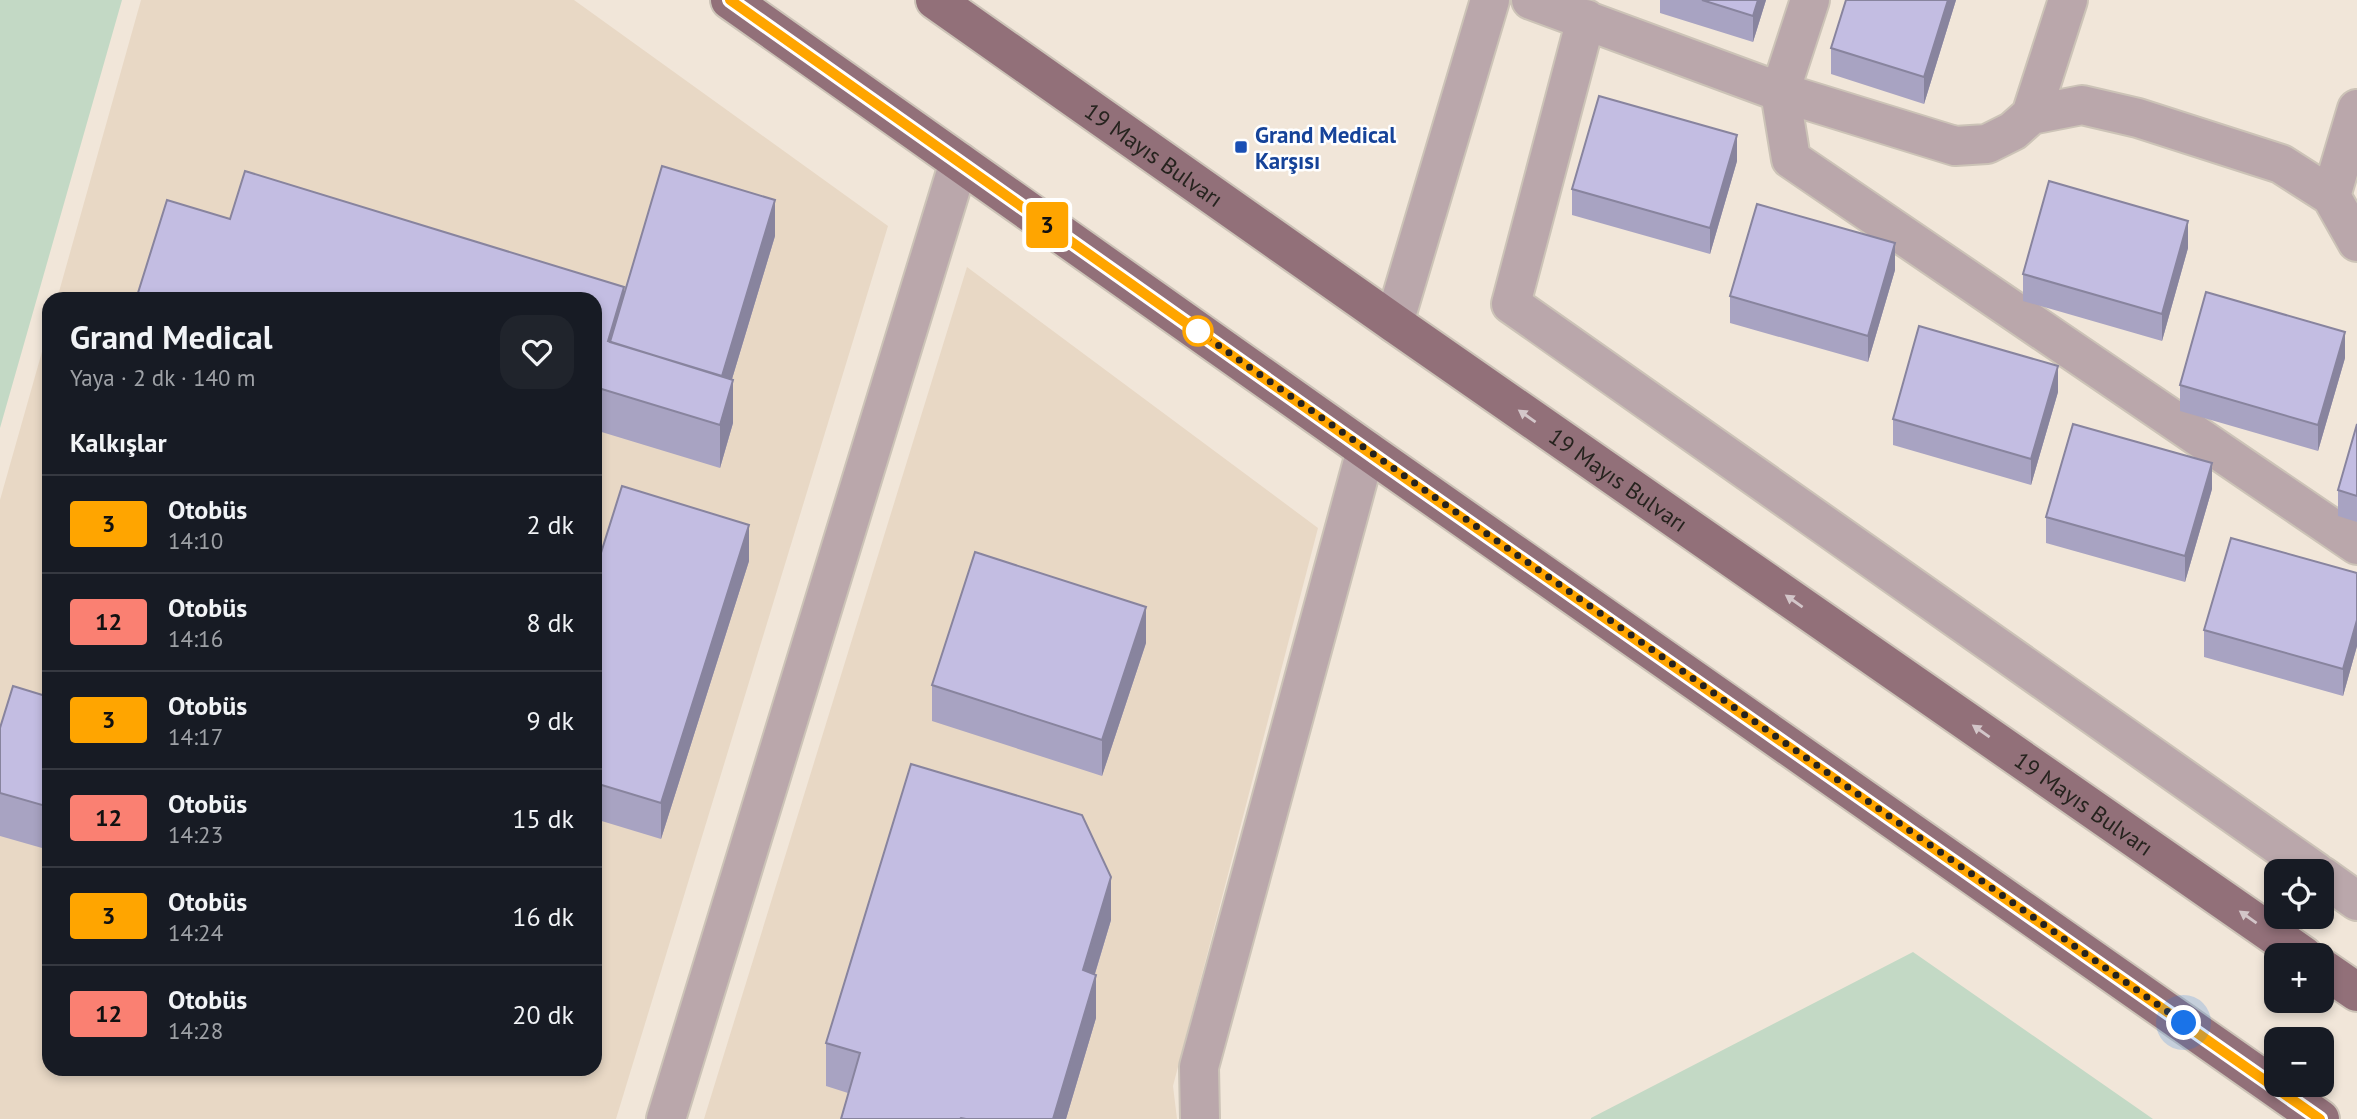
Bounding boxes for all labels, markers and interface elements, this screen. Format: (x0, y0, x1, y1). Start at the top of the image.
street label: 19 Mayıs Bulvarı (1079, 96, 1229, 213)
place label: Grand Medical Karşısı (1255, 120, 1396, 175)
marker: Grand Medical Karşısı (1233, 139, 1249, 155)
line badge: 3 (1024, 202, 1070, 248)
text: 3 (1040, 209, 1054, 240)
text: Grand Medical (70, 315, 272, 358)
button: heart (500, 315, 574, 389)
unlabelled marker (1183, 316, 1213, 346)
text: Yaya · 2 dk · 140 m (70, 363, 255, 392)
one-way arrow (1518, 409, 1536, 423)
street label: 19 Mayıs Bulvarı (1544, 421, 1694, 538)
text: Kalkışlar (70, 426, 167, 459)
text: Otobüs (168, 493, 247, 526)
text: 3 (102, 508, 115, 539)
text: 2 dk (526, 508, 574, 541)
text: 14:10 (168, 526, 223, 555)
text: Otobüs (168, 591, 247, 624)
one-way arrow (1785, 594, 1803, 608)
text: 12 (95, 606, 122, 637)
text: 8 dk (526, 606, 574, 639)
text: 14:16 (168, 624, 223, 653)
text: Otobüs (168, 689, 247, 722)
text: 3 (102, 704, 115, 735)
text: 9 dk (526, 704, 574, 737)
text: 14:17 (168, 722, 223, 751)
one-way arrow (1972, 724, 1990, 738)
street label: 19 Mayıs Bulvarı (2009, 745, 2159, 861)
text: Otobüs (168, 787, 247, 820)
text: 12 (95, 802, 122, 833)
text: 15 dk (512, 802, 574, 835)
text: 14:23 (168, 820, 223, 849)
map controls (2264, 859, 2334, 1097)
button: locate (2264, 859, 2334, 929)
text: Otobüs (168, 885, 247, 918)
text: 3 (102, 900, 115, 931)
text: 16 dk (512, 900, 574, 933)
one-way arrow (2239, 910, 2257, 924)
text: 14:24 (168, 918, 223, 947)
button: + (2264, 943, 2334, 1013)
text: Otobüs (168, 983, 247, 1016)
text: 12 (95, 998, 122, 1029)
text: 20 dk (512, 998, 574, 1031)
your location (2166, 1005, 2201, 1040)
text: 14:28 (168, 1016, 223, 1045)
button: − (2264, 1027, 2334, 1097)

